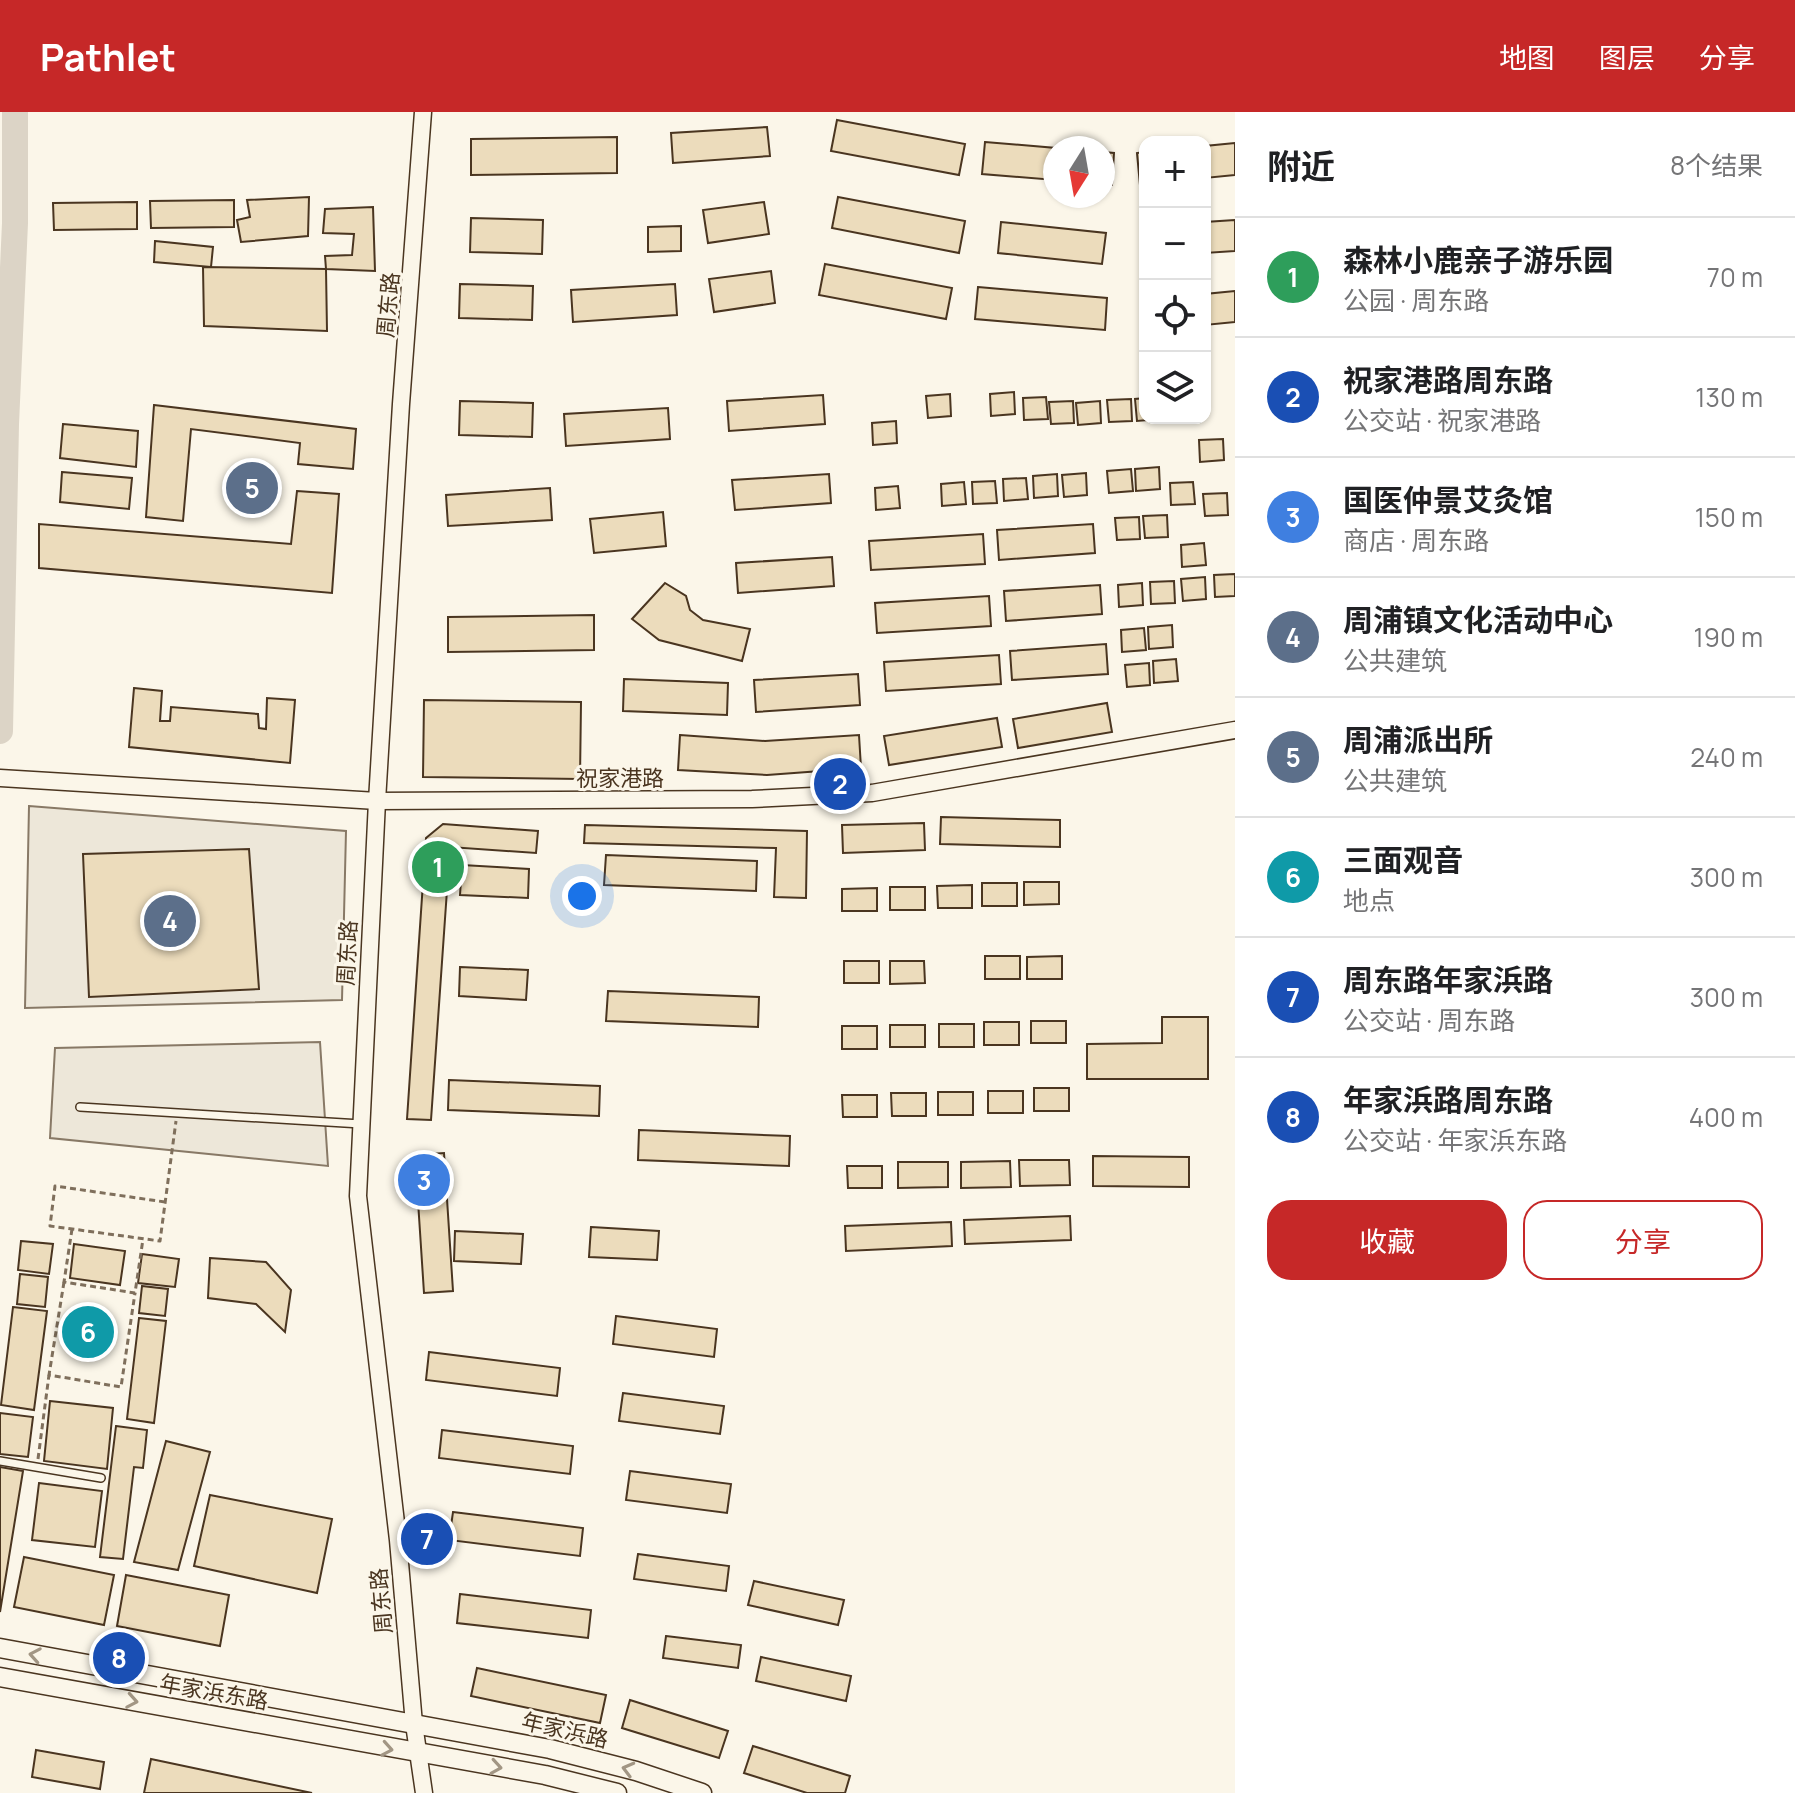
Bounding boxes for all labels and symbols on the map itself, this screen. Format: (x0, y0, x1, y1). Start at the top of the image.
north arrow (1043, 136, 1115, 208)
street label: 周东路 (370, 271, 406, 339)
pin: 5 (226, 458, 278, 518)
pin: 2 (814, 754, 866, 814)
street label: 祝家港路 (576, 763, 664, 793)
pin: 1 (412, 837, 464, 897)
your location (562, 876, 602, 916)
pin: 4 (144, 891, 196, 951)
street label: 周东路 (330, 919, 364, 987)
pin: 3 (398, 1150, 450, 1210)
pin: 6 (62, 1302, 114, 1362)
pin: 7 (401, 1509, 453, 1569)
street label: 周东路 (363, 1567, 399, 1635)
pin: 8 (93, 1628, 145, 1688)
one-way arrow (28, 1647, 41, 1664)
street label: 年家浜东路 (157, 1668, 271, 1716)
one-way arrow (125, 1692, 139, 1709)
street label: 年家浜路 (519, 1705, 611, 1755)
one-way arrow (381, 1739, 394, 1756)
one-way arrow (489, 1758, 503, 1775)
one-way arrow (621, 1762, 635, 1779)

